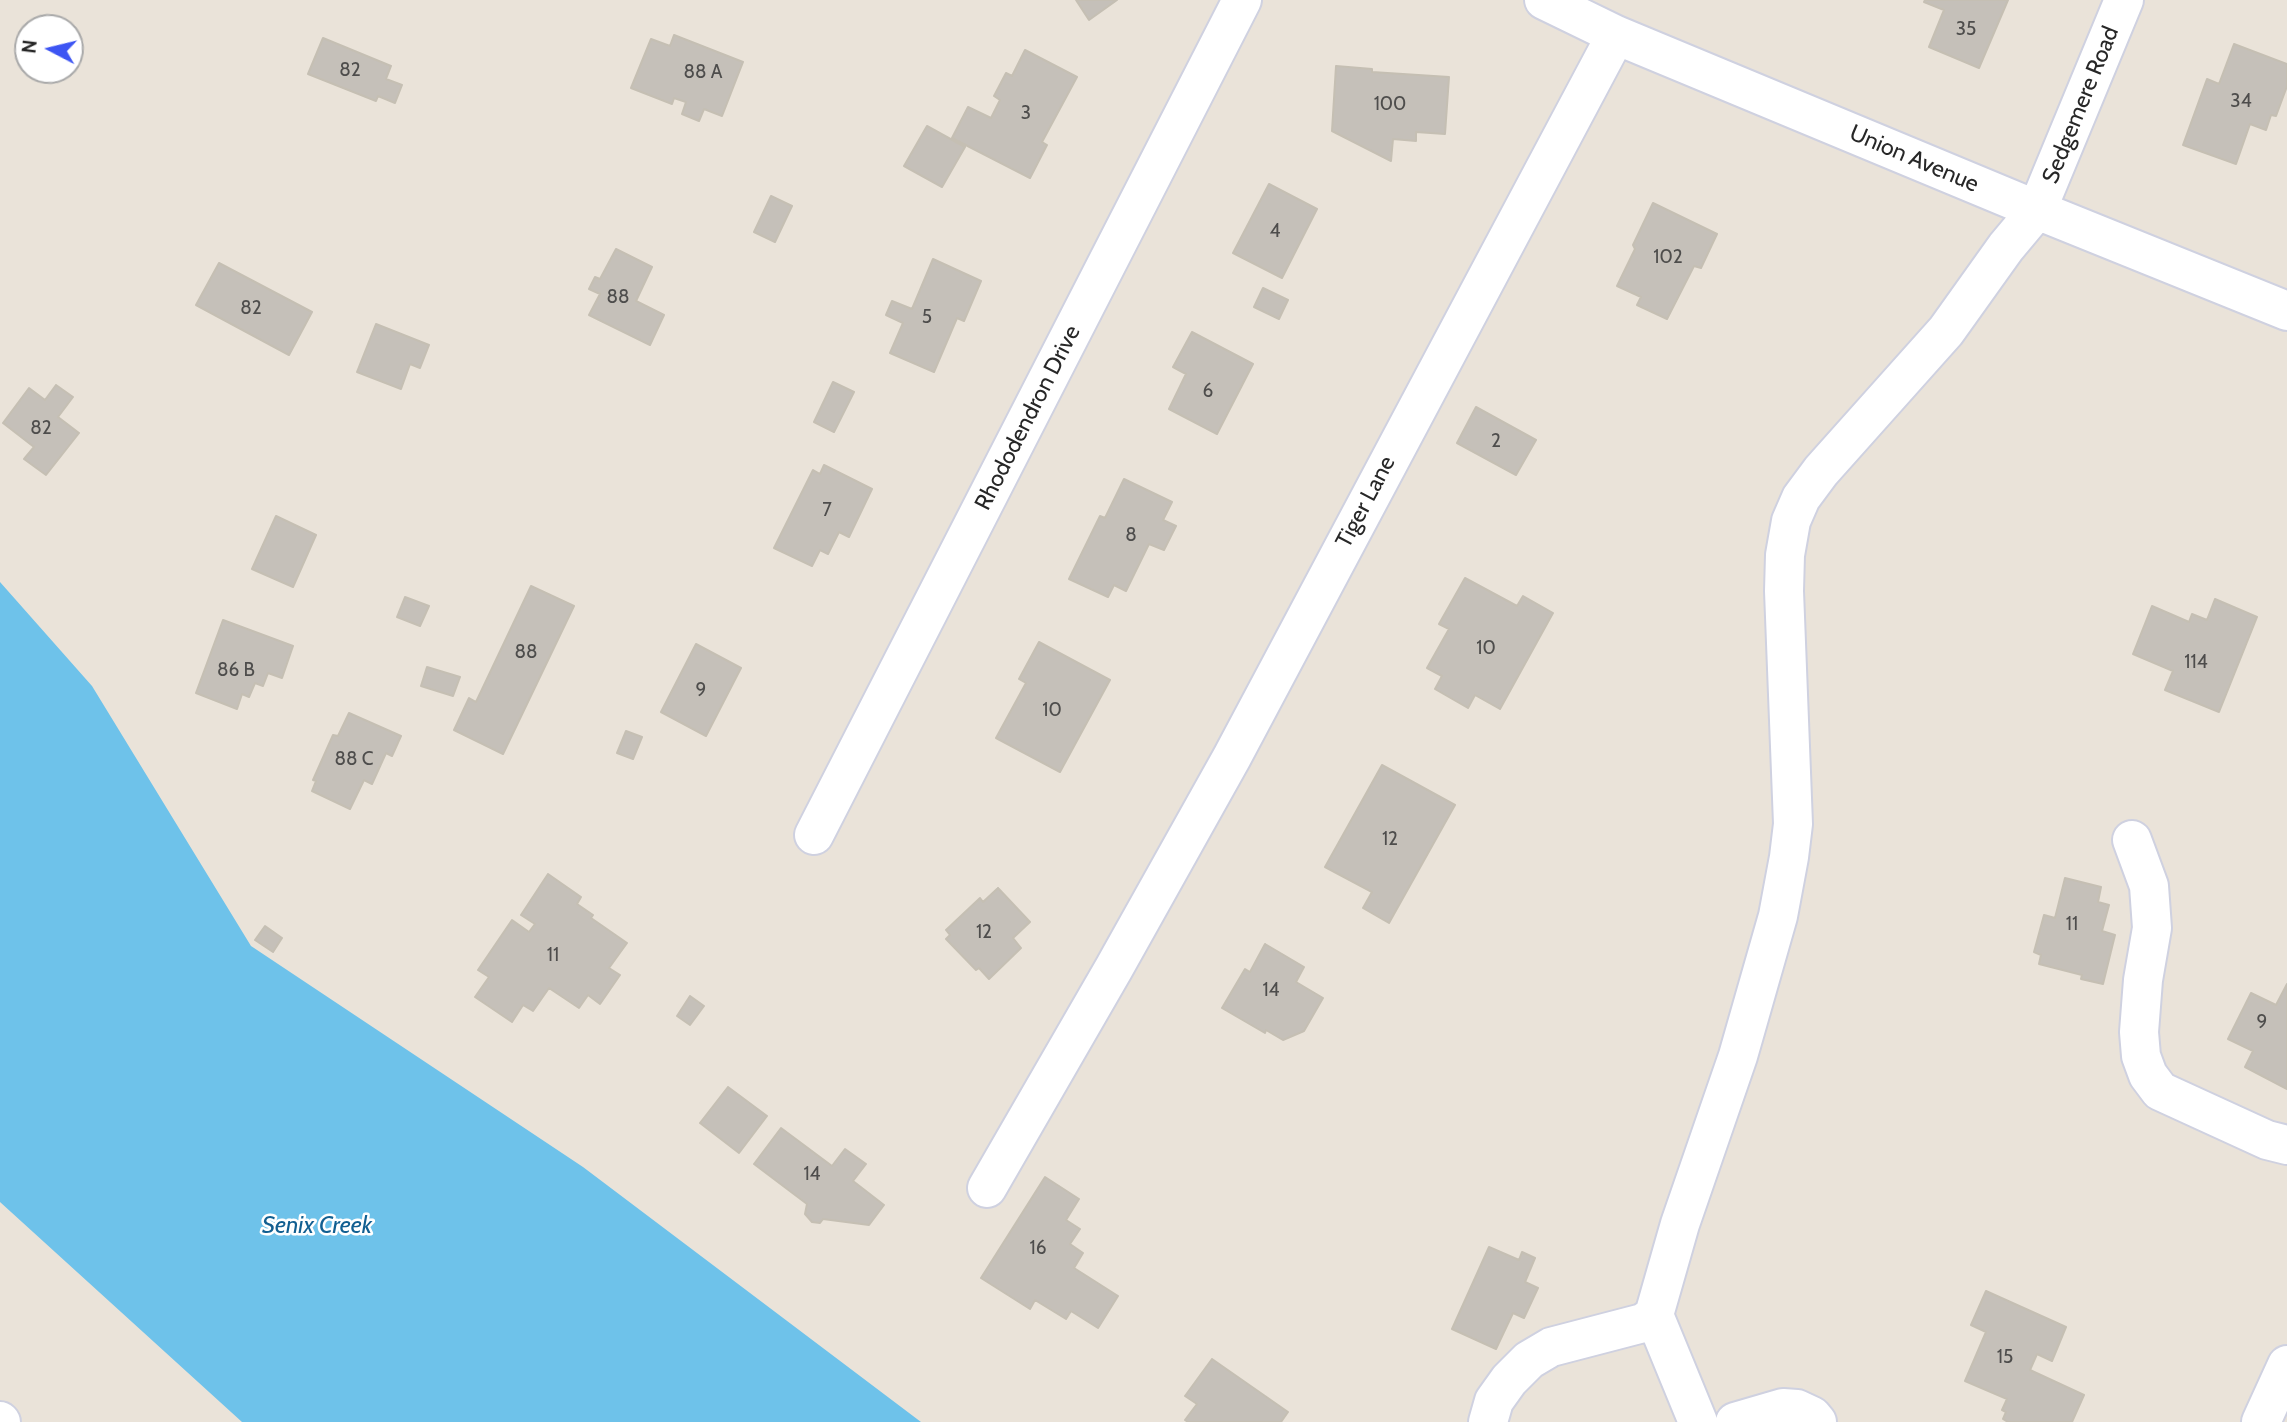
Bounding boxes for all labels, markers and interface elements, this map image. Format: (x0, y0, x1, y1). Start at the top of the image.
north arrow (14, 14, 84, 84)
house number: 35 (1956, 18, 1976, 40)
street label: Sedgemere Road (2037, 22, 2125, 188)
text: N (17, 39, 42, 55)
house number: 82 (339, 59, 361, 81)
house number: 88 A (683, 61, 723, 83)
house number: 34 (2230, 90, 2252, 112)
house number: 100 (1374, 93, 1406, 115)
house number: 3 (1021, 102, 1031, 124)
street label: Union Avenue (1845, 119, 1983, 199)
house number: 4 (1270, 220, 1280, 242)
house number: 102 (1653, 246, 1683, 268)
house number: 88 (606, 286, 630, 308)
house number: 82 (240, 297, 262, 319)
house number: 5 (922, 306, 932, 328)
street label: Rhododendron Drive (969, 321, 1087, 515)
house number: 6 (1203, 380, 1213, 402)
house number: 82 (30, 417, 52, 439)
house number: 2 (1491, 430, 1501, 452)
street label: Tiger Lane (1330, 451, 1402, 553)
house number: 7 (822, 499, 832, 521)
house number: 8 (1125, 524, 1137, 546)
house number: 10 (1476, 637, 1496, 659)
house number: 88 (514, 641, 538, 663)
house number: 114 (2184, 651, 2208, 673)
house number: 86 B (217, 659, 255, 681)
house number: 9 (696, 679, 706, 701)
house number: 10 (1042, 699, 1062, 721)
house number: 88 C (334, 748, 374, 770)
house number: 12 (1382, 828, 1398, 850)
house number: 11 (2066, 913, 2078, 935)
house number: 12 (976, 921, 992, 943)
house number: 11 (547, 944, 559, 966)
house number: 14 (1262, 979, 1280, 1001)
house number: 9 (2257, 1011, 2267, 1033)
house number: 14 (803, 1163, 821, 1185)
water label: Senix Creek (262, 1212, 372, 1240)
house number: 16 (1030, 1237, 1046, 1259)
house number: 15 (1997, 1346, 2013, 1368)

